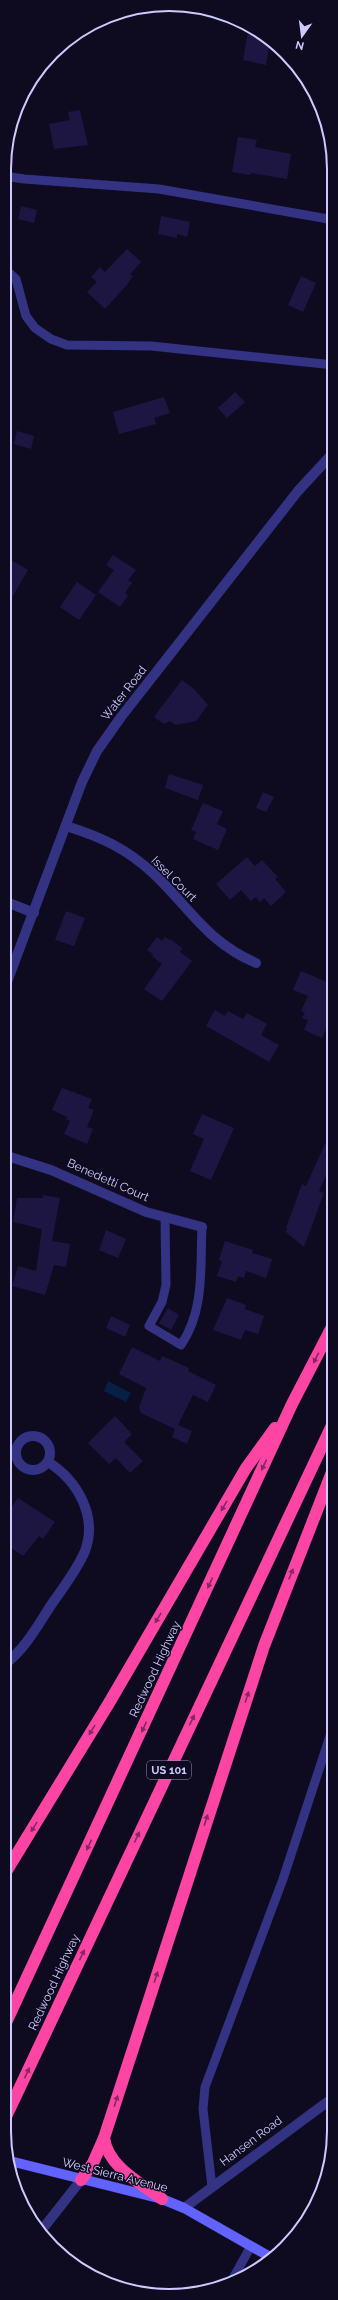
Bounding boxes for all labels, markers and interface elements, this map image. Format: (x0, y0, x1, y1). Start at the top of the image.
north arrow (282, 16, 322, 56)
text: N (294, 38, 305, 53)
street label: Water Road (98, 663, 150, 723)
street label: Issel Court (148, 853, 200, 905)
street label: Benedetti Court (65, 1156, 151, 1204)
one-way arrow (313, 1352, 319, 1364)
one-way arrow (261, 1459, 267, 1471)
one-way arrow (220, 1500, 227, 1512)
one-way arrow (288, 1569, 294, 1580)
one-way arrow (207, 1577, 213, 1589)
one-way arrow (155, 1613, 162, 1624)
street label: Redwood Highway (127, 1618, 184, 1719)
one-way arrow (244, 1690, 250, 1702)
one-way arrow (189, 1714, 195, 1725)
one-way arrow (141, 1721, 147, 1732)
one-way arrow (88, 1725, 96, 1735)
road number: US 101 (147, 1761, 191, 1779)
one-way arrow (203, 1814, 209, 1826)
one-way arrow (30, 1822, 38, 1832)
one-way arrow (134, 1832, 140, 1843)
one-way arrow (86, 1839, 92, 1850)
street label: Redwood Highway (26, 1931, 83, 2032)
one-way arrow (79, 1949, 85, 1961)
one-way arrow (153, 1971, 159, 1983)
one-way arrow (24, 2067, 30, 2078)
one-way arrow (113, 2095, 119, 2107)
street label: Hansen Road (217, 2113, 285, 2169)
street label: West Sierra Avenue (61, 2155, 169, 2195)

